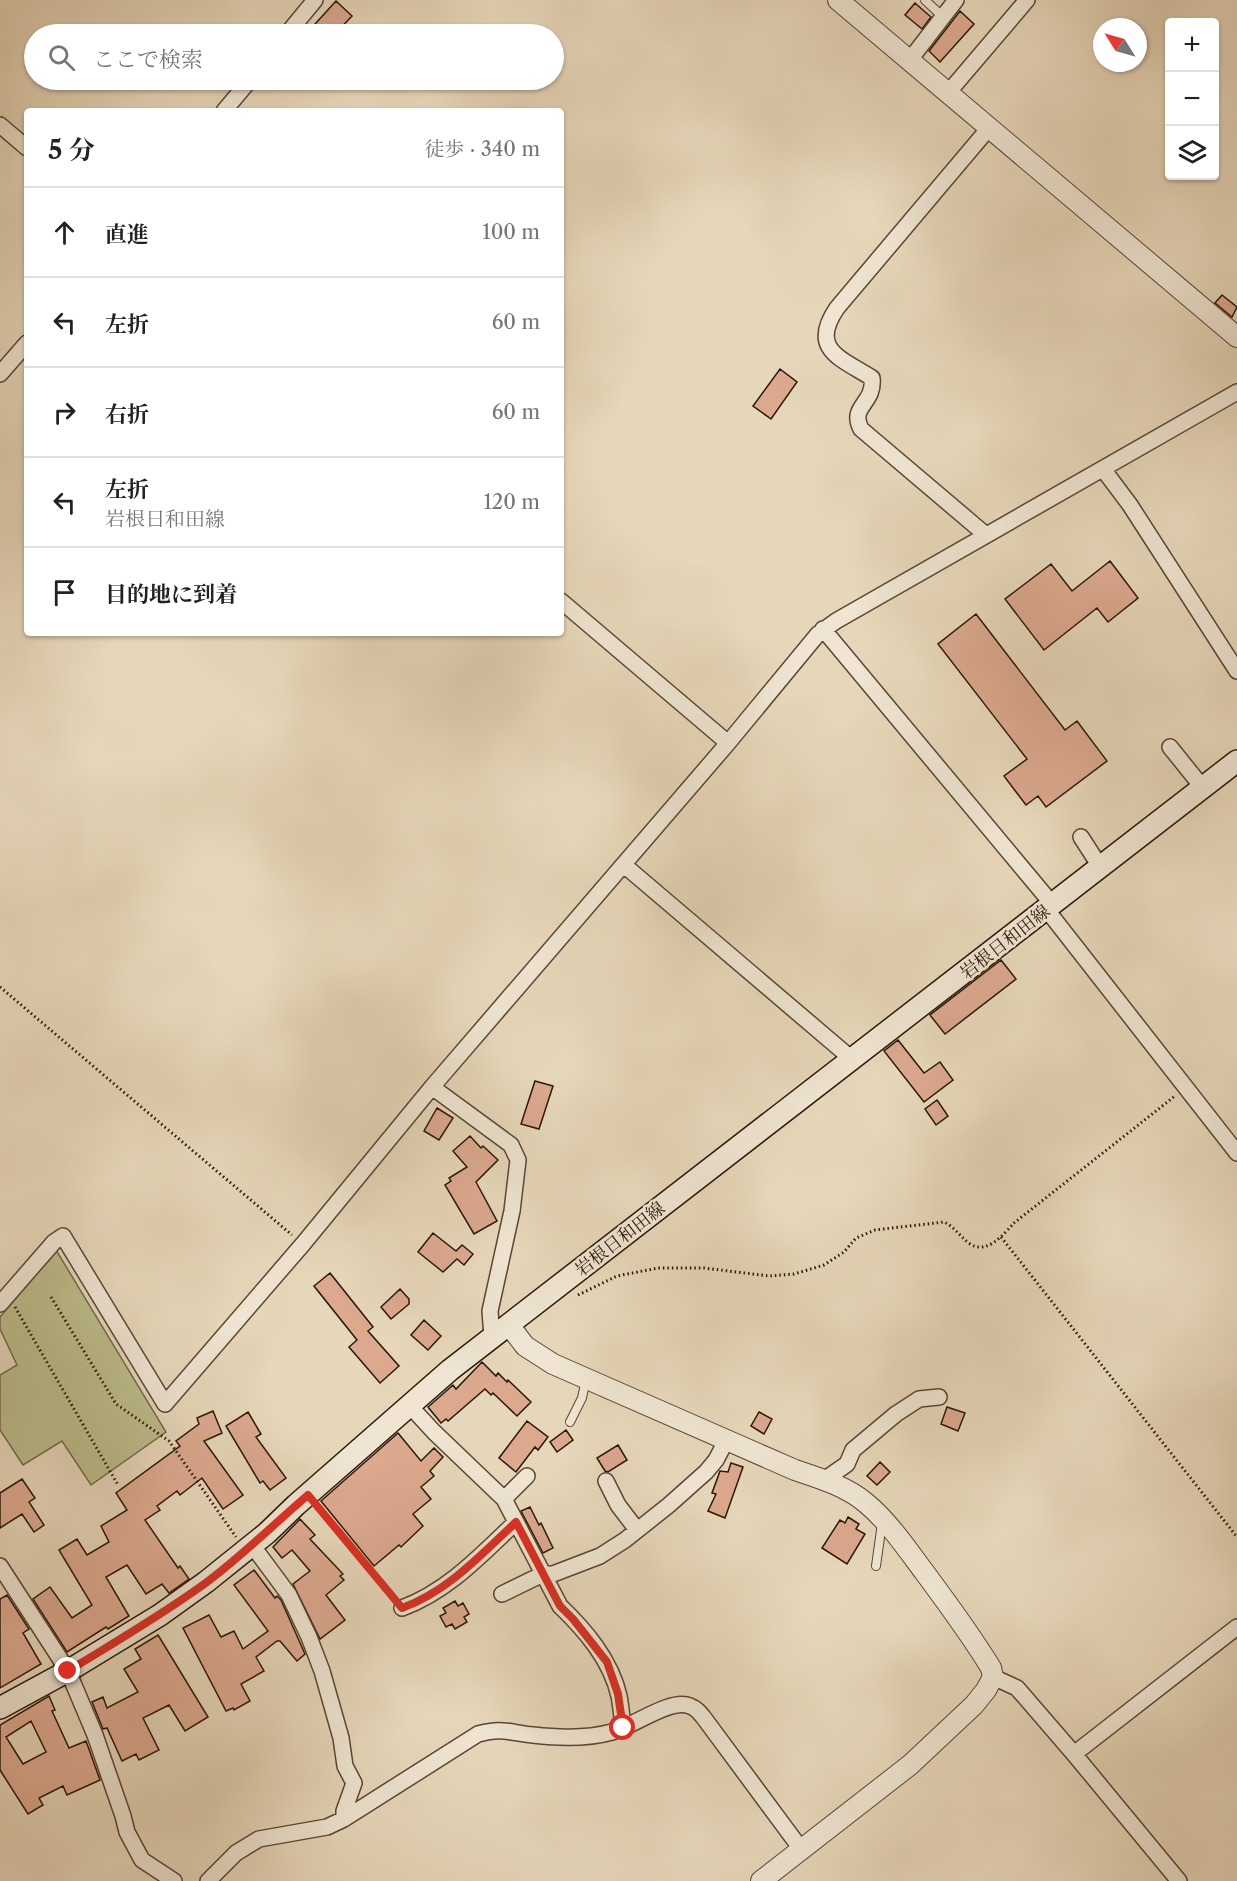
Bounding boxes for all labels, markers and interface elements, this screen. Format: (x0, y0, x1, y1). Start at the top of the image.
north arrow (1093, 18, 1147, 72)
map controls (1165, 18, 1219, 180)
button: + (1165, 18, 1219, 72)
search box (24, 24, 564, 90)
icon: search (45, 41, 78, 74)
text: ここで検索 (93, 46, 203, 73)
button: − (1165, 72, 1219, 126)
button: layers (1165, 126, 1219, 180)
text: 5 分 (48, 134, 95, 166)
text: 徒歩 · 340 m (425, 137, 540, 161)
icon: ahead (48, 216, 81, 249)
text: 100 m (482, 220, 540, 244)
text: 直進 (105, 221, 149, 248)
icon: left (48, 306, 81, 339)
text: 60 m (492, 310, 540, 334)
text: 左折 (105, 311, 149, 338)
icon: right (48, 396, 81, 429)
text: 60 m (492, 400, 540, 424)
text: 右折 (105, 401, 149, 428)
text: 左折 (105, 476, 149, 503)
icon: left (48, 486, 81, 519)
text: 120 m (483, 490, 540, 514)
text: 岩根日和田線 (105, 507, 225, 531)
icon: arrive (48, 576, 81, 609)
text: 目的地に到着 (105, 581, 237, 608)
street label: 岩根日和田線 (956, 900, 1054, 984)
street label: 岩根日和田線 (571, 1197, 669, 1281)
route end (54, 1657, 80, 1683)
route start (609, 1714, 635, 1740)

